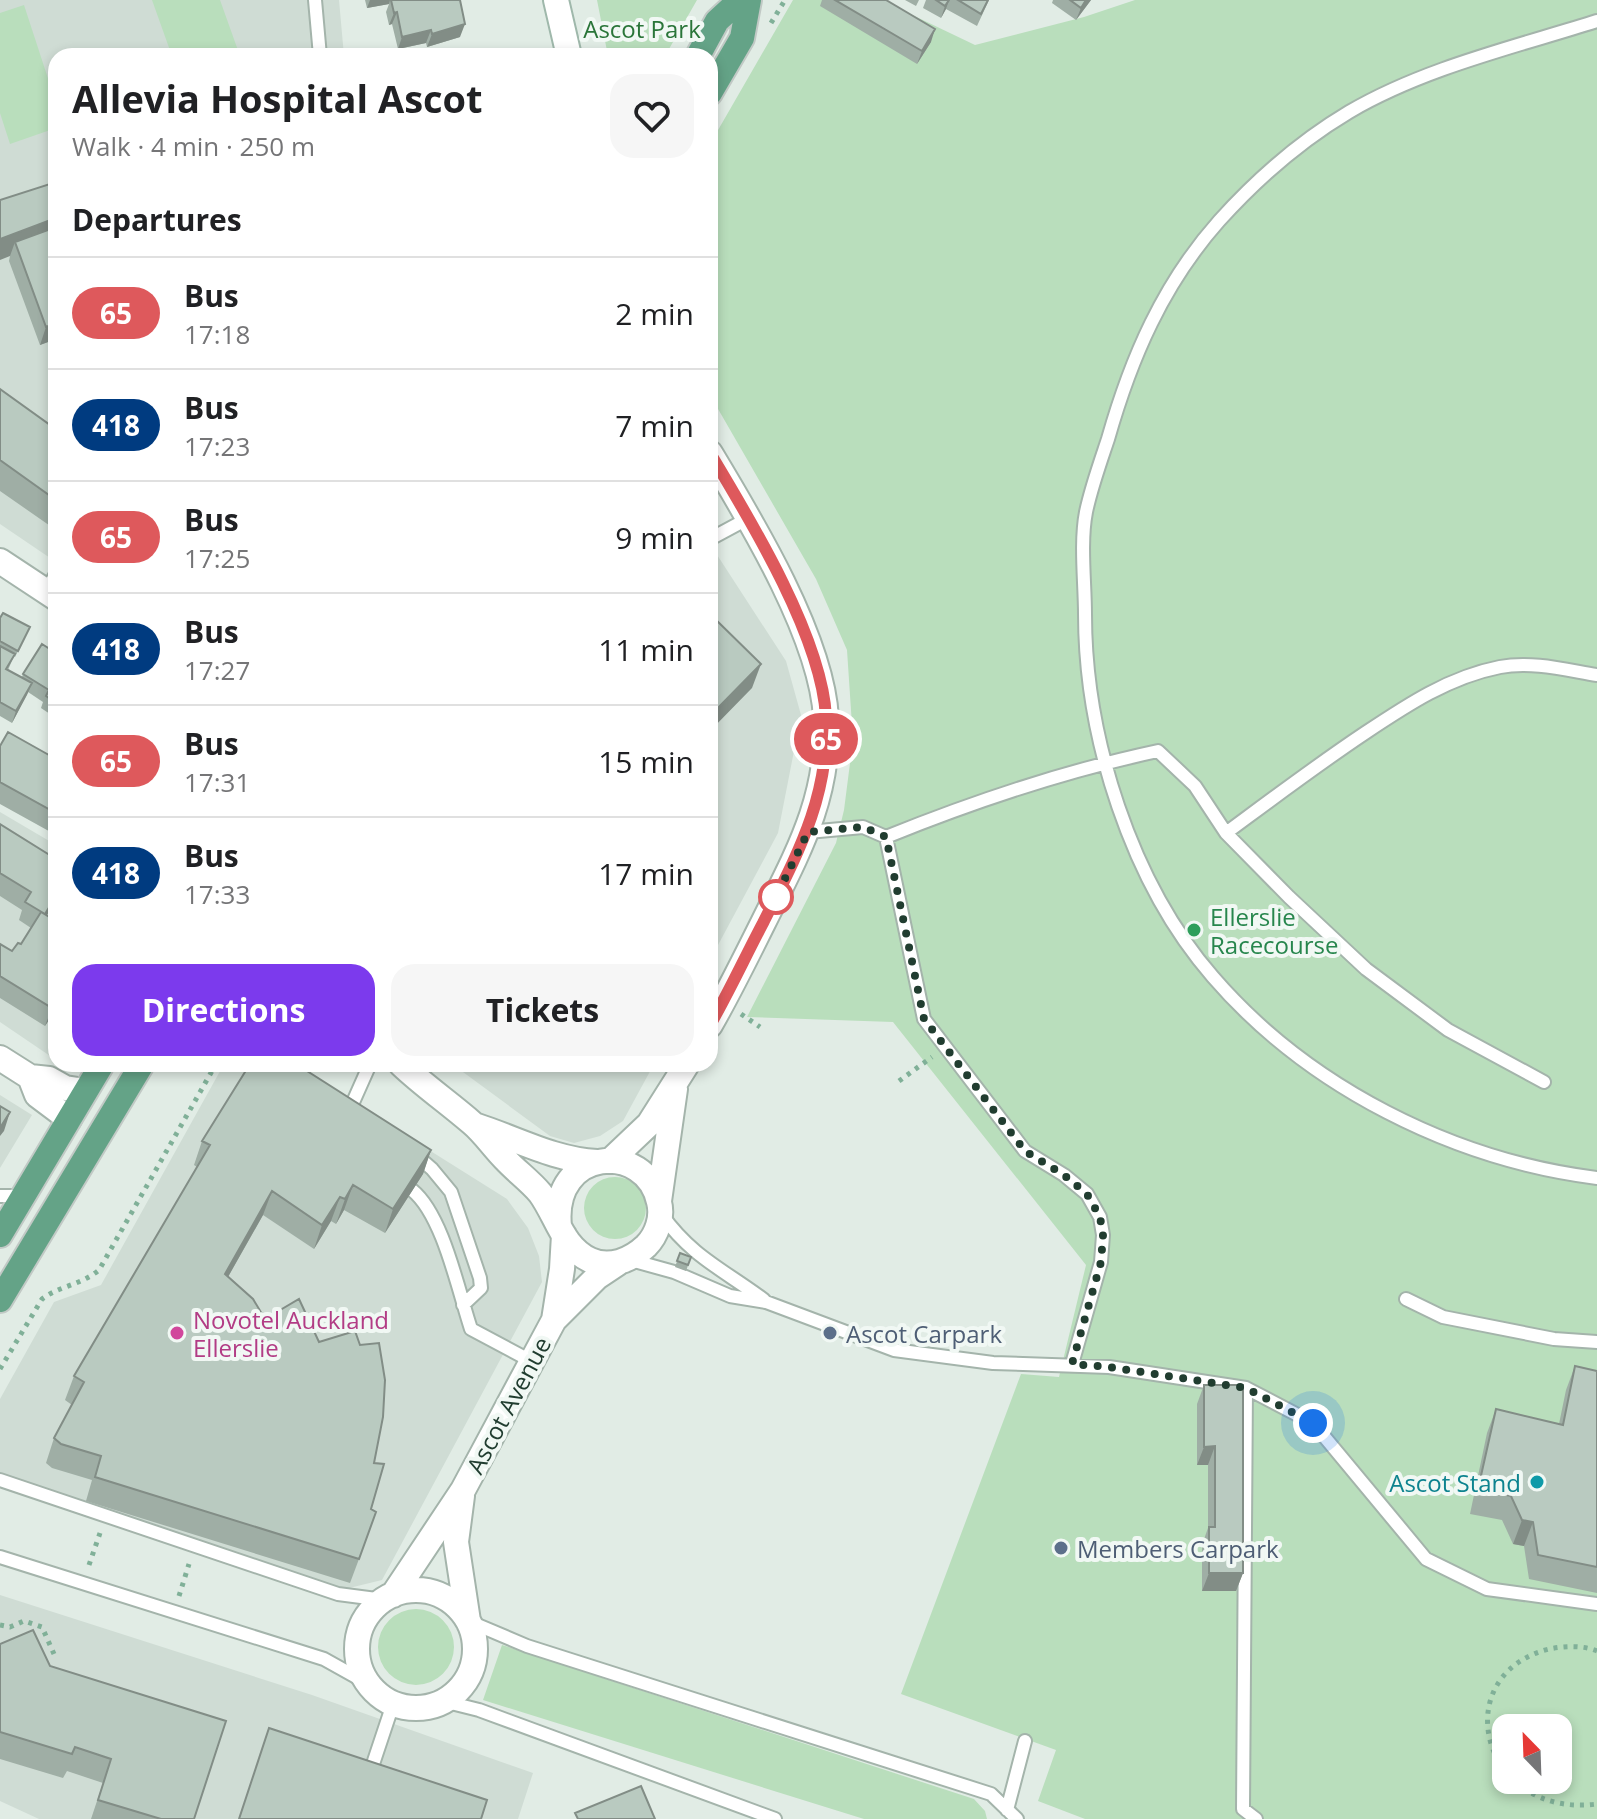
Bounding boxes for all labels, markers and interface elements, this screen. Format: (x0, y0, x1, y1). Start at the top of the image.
park label: Ascot Park (583, 12, 701, 45)
text: Allevia Hospital Ascot (72, 72, 483, 124)
button: heart (610, 74, 694, 158)
text: Walk · 4 min · 250 m (72, 128, 315, 164)
text: Departures (72, 199, 242, 240)
text: Bus (184, 275, 239, 316)
text: 2 min (615, 293, 694, 334)
text: 65 (100, 294, 132, 332)
text: 17:18 (184, 316, 250, 352)
text: Bus (184, 387, 239, 428)
text: 7 min (615, 405, 694, 446)
text: 418 (92, 406, 140, 444)
text: 17:23 (184, 428, 250, 464)
text: Bus (184, 499, 239, 540)
text: 9 min (615, 517, 694, 558)
text: 65 (100, 518, 132, 556)
text: 17:25 (184, 540, 250, 576)
text: Bus (184, 611, 239, 652)
text: 11 min (598, 629, 694, 670)
text: 418 (92, 630, 140, 668)
text: 17:27 (184, 652, 250, 688)
line badge: 65 (790, 713, 862, 765)
text: 65 (810, 720, 842, 758)
text: Bus (184, 723, 239, 764)
text: 15 min (598, 741, 694, 782)
text: 65 (100, 742, 132, 780)
text: 17:31 (184, 764, 250, 800)
text: Bus (184, 835, 239, 876)
text: 17 min (598, 853, 694, 894)
text: 418 (92, 854, 140, 892)
text: 17:33 (184, 876, 250, 912)
unlabelled marker (759, 880, 793, 914)
place label: Ellerslie Racecourse (1210, 900, 1339, 961)
marker: Ellerslie Racecourse (1185, 921, 1203, 939)
button: Directions (72, 964, 375, 1056)
button: Tickets (391, 964, 694, 1056)
place label: Novotel Auckland Ellerslie (193, 1303, 389, 1364)
place label: Ascot Carpark (846, 1317, 1002, 1350)
marker: Novotel Auckland Ellerslie (168, 1324, 186, 1342)
marker: Ascot Carpark (821, 1324, 839, 1342)
street label: Ascot Avenue (458, 1331, 558, 1479)
your location (1293, 1403, 1333, 1443)
place label: Ascot Stand (1389, 1466, 1521, 1499)
marker: Ascot Stand (1528, 1473, 1546, 1491)
place label: Members Carpark (1077, 1532, 1279, 1565)
marker: Members Carpark (1052, 1539, 1070, 1557)
north arrow (1492, 1714, 1572, 1794)
map controls (1492, 1714, 1572, 1794)

